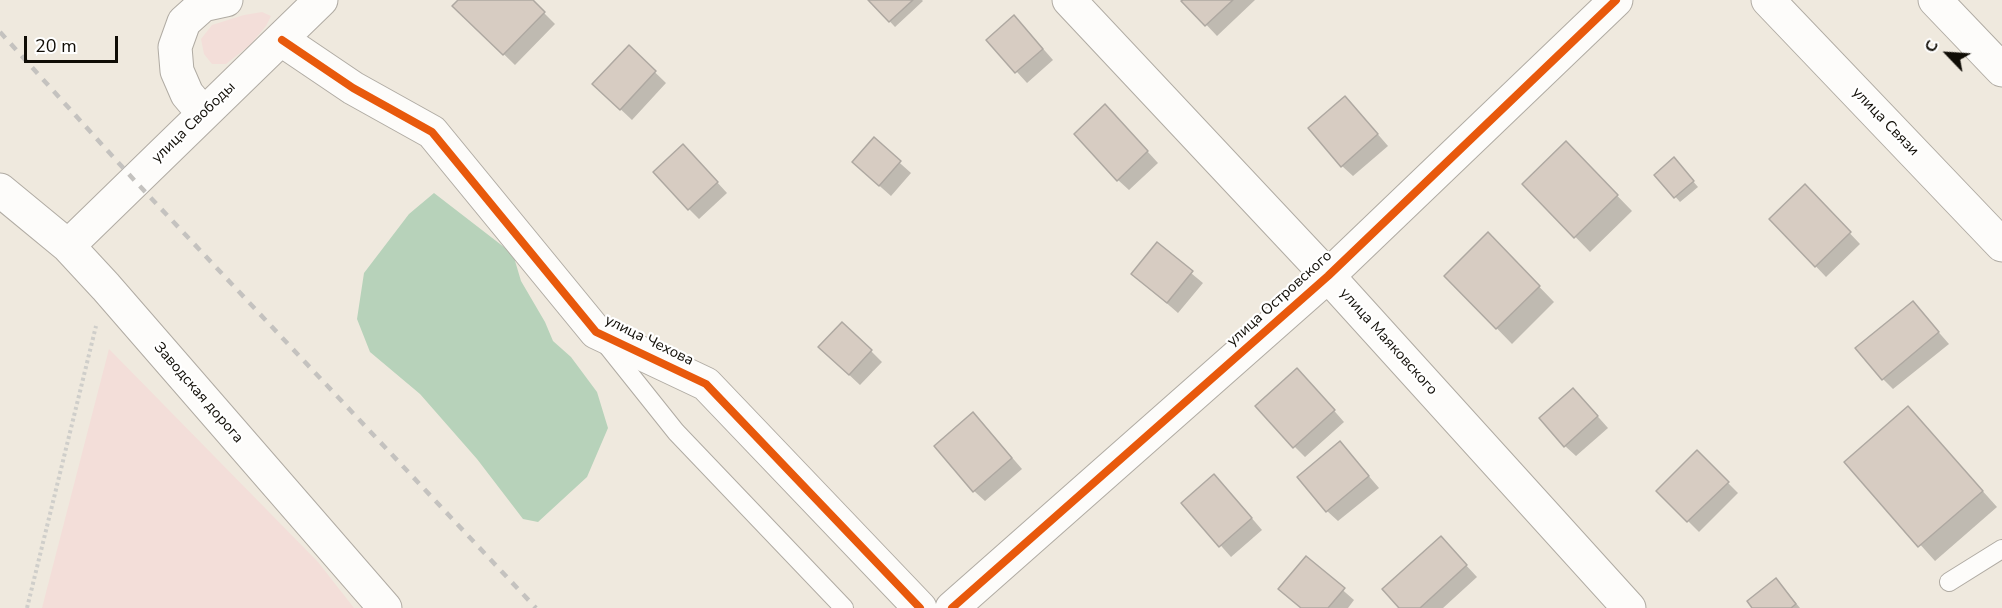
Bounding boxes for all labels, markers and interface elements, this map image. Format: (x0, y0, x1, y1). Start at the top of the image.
scale bar (27, 24, 122, 62)
north arrow (1918, 24, 1978, 84)
text: 20 m (35, 34, 77, 58)
text: С (1919, 37, 1944, 56)
street label: улица Свободы (148, 79, 240, 167)
street label: улица Связи (1848, 84, 1922, 160)
street label: улица Островского (1224, 247, 1336, 351)
street label: улица Маяковского (1335, 285, 1441, 399)
street label: улица Чехова (602, 312, 696, 370)
street label: Заводская дорога (149, 339, 247, 447)

